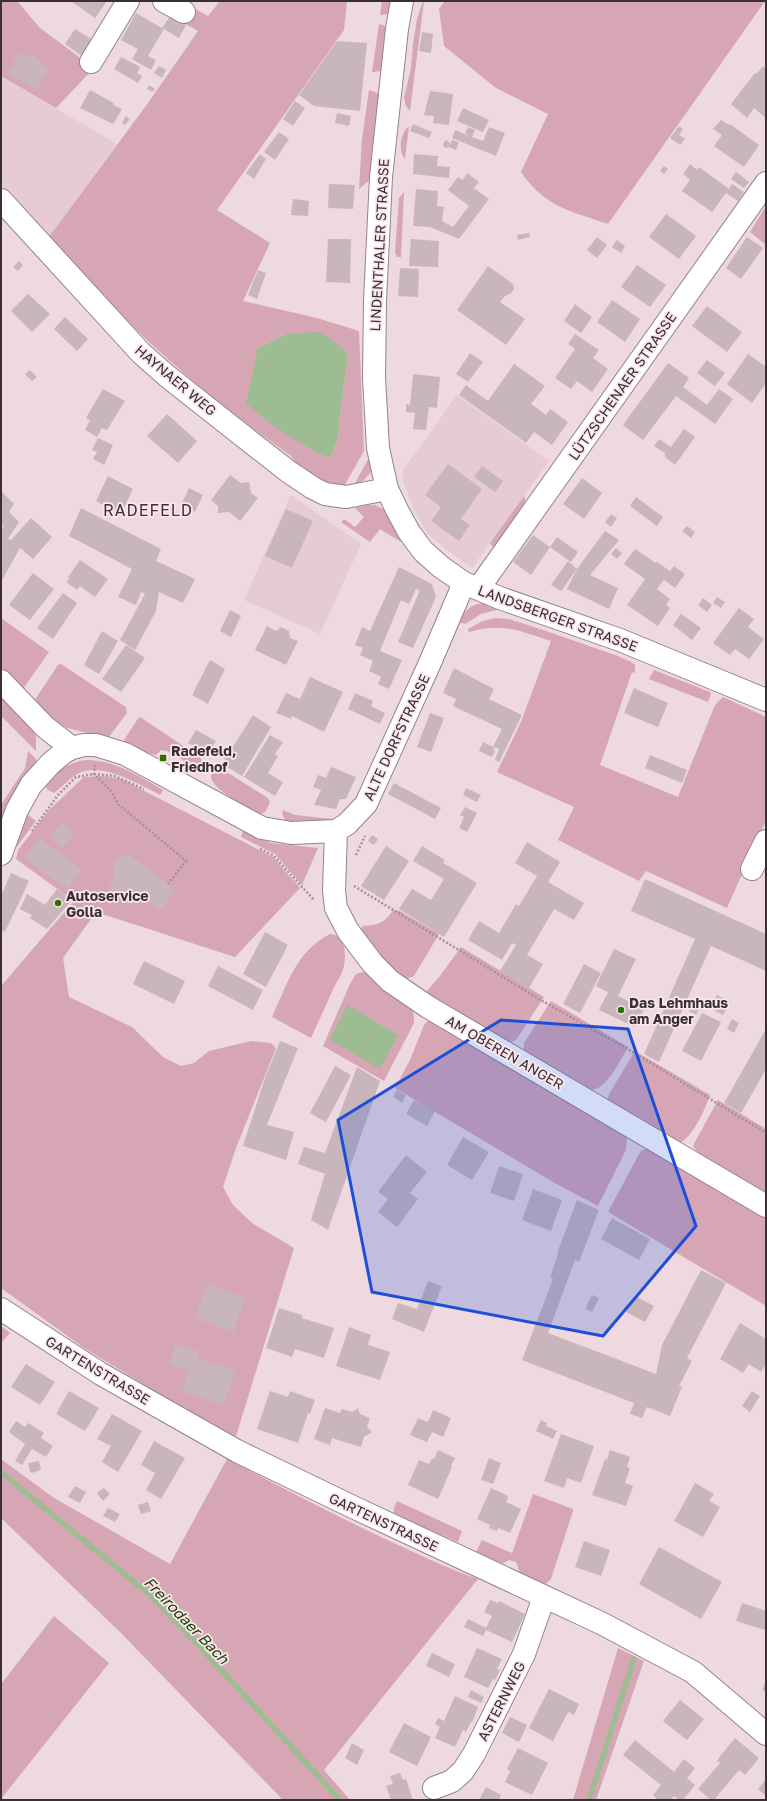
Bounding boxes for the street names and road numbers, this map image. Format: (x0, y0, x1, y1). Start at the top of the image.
street label: LINDENTHALER STRASSE (366, 158, 392, 332)
street label: LÜTZSCHENAER STRASSE (564, 309, 680, 463)
street label: HAYNAER WEG (132, 341, 220, 419)
street label: LANDSBERGER STRASSE (476, 581, 640, 655)
street label: ALTE DORFSTRASSE (359, 671, 433, 803)
street label: AM OBEREN ANGER (443, 1011, 567, 1093)
street label: GARTENSTRASSE (43, 1332, 153, 1408)
street label: GARTENSTRASSE (327, 1489, 441, 1555)
street label: ASTERNWEG (474, 1658, 528, 1744)

